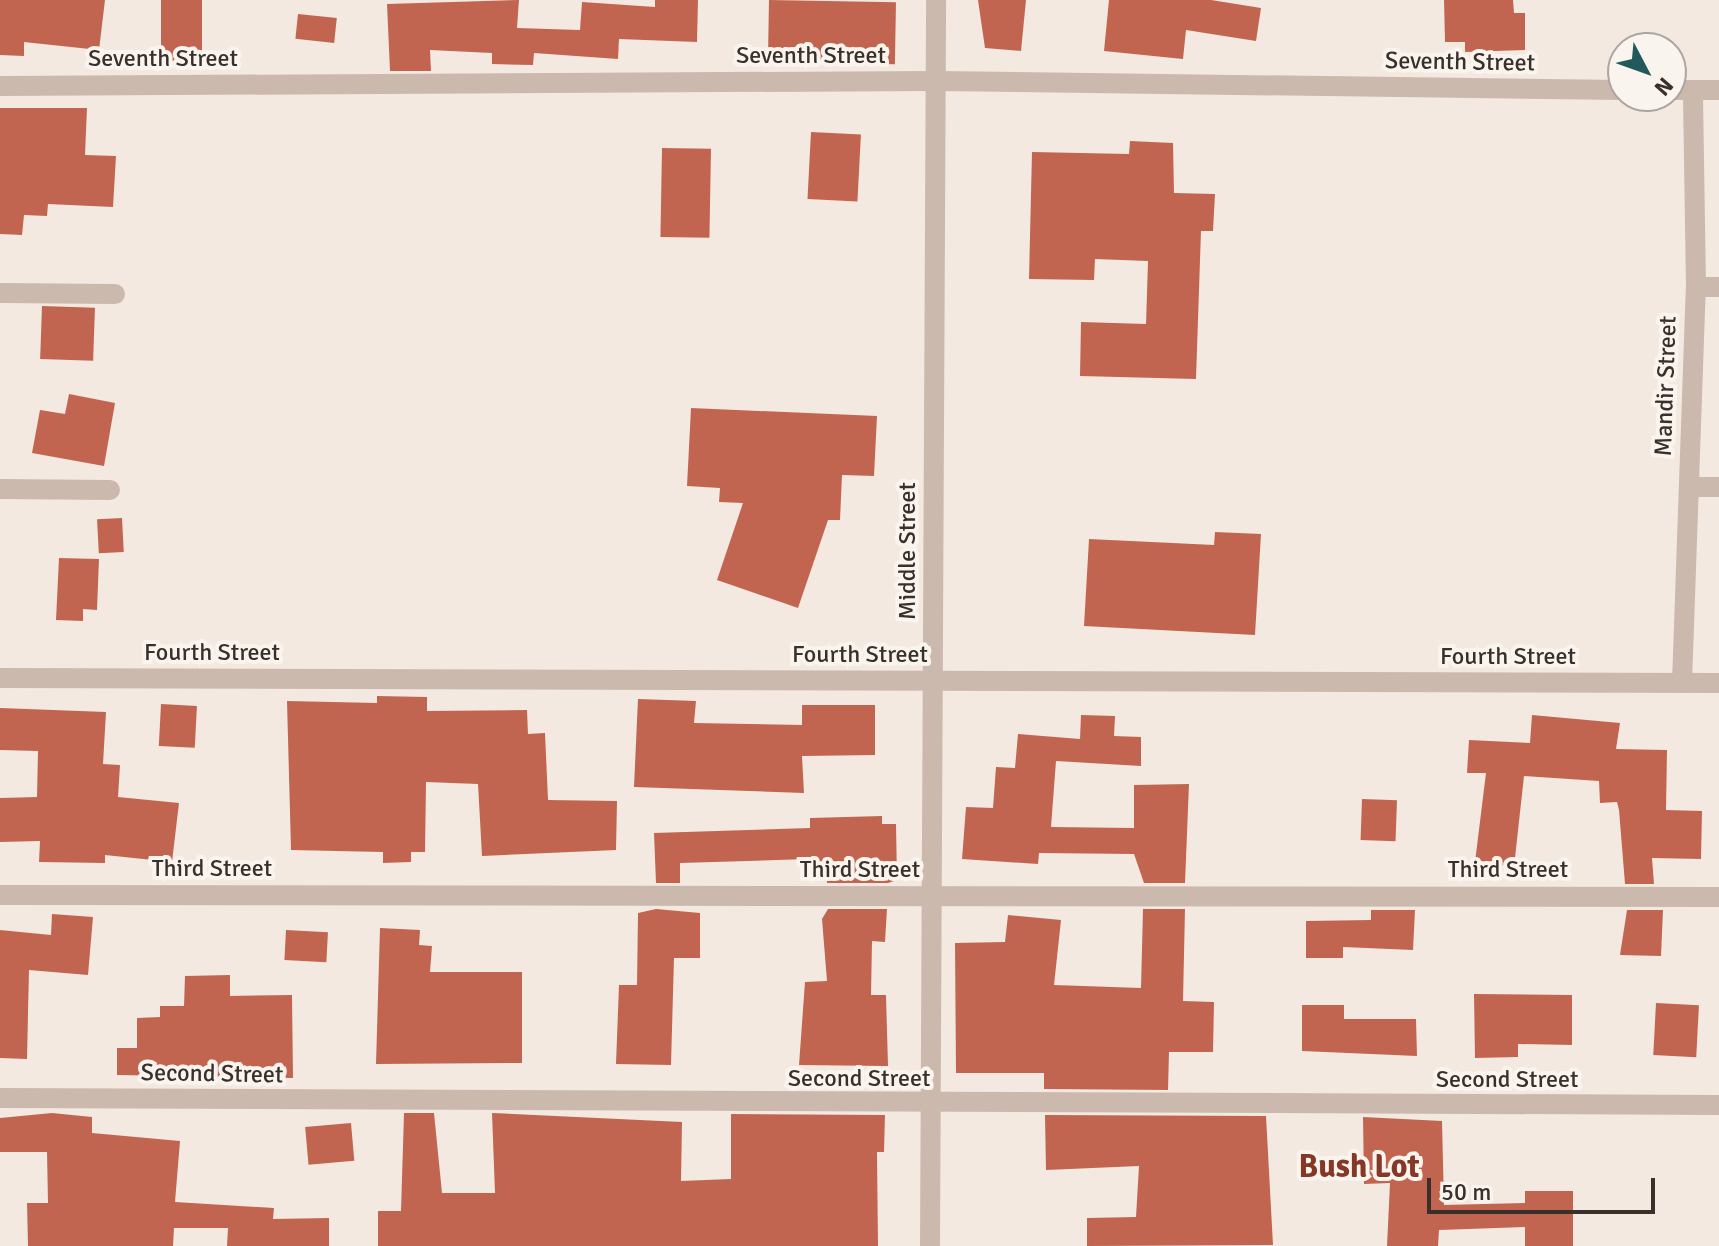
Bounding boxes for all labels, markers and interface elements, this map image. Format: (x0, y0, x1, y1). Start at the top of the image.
north arrow (1607, 32, 1687, 112)
street label: Seventh Street (736, 42, 886, 70)
street label: Seventh Street (88, 45, 238, 73)
street label: Seventh Street (1385, 46, 1535, 78)
text: N (1649, 72, 1679, 101)
street label: Mandir Street (1649, 315, 1683, 457)
street label: Middle Street (894, 482, 922, 620)
street label: Fourth Street (144, 639, 280, 667)
street label: Fourth Street (792, 641, 928, 669)
street label: Fourth Street (1440, 643, 1576, 671)
street label: Third Street (152, 855, 272, 883)
street label: Third Street (800, 856, 920, 884)
street label: Third Street (1448, 856, 1568, 884)
street label: Second Street (140, 1058, 284, 1090)
street label: Second Street (788, 1065, 930, 1093)
street label: Second Street (1436, 1066, 1578, 1094)
district label: Bush Lot (1299, 1148, 1419, 1186)
scale bar (1431, 1162, 1659, 1212)
text: 50 m (1441, 1177, 1491, 1207)

